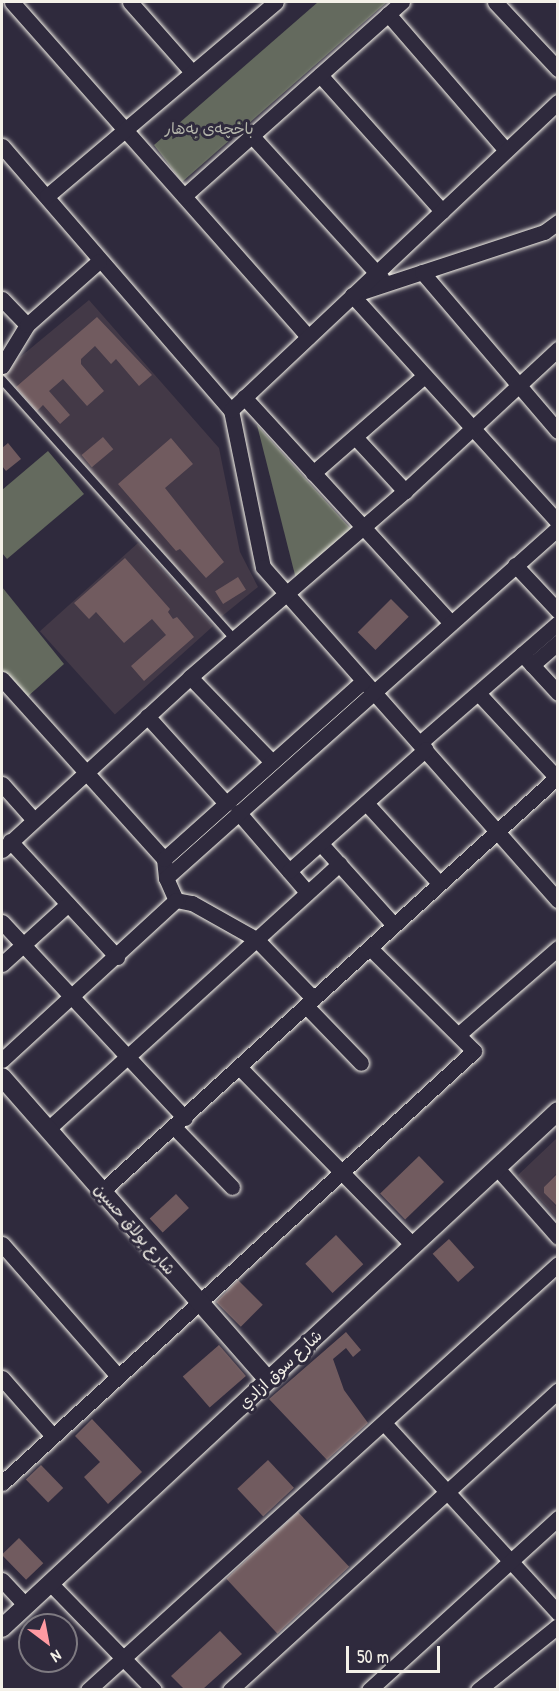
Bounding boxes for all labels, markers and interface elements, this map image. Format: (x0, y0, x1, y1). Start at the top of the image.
park label: باخچەی بەهار (164, 118, 254, 138)
street label: شارع بولاق حسين (90, 1180, 180, 1278)
street label: شارع سوق ازادي (234, 1325, 326, 1413)
north arrow (18, 1613, 78, 1673)
scale bar (349, 1634, 444, 1672)
text: 50 m (357, 1644, 389, 1669)
text: N (47, 1645, 66, 1668)

